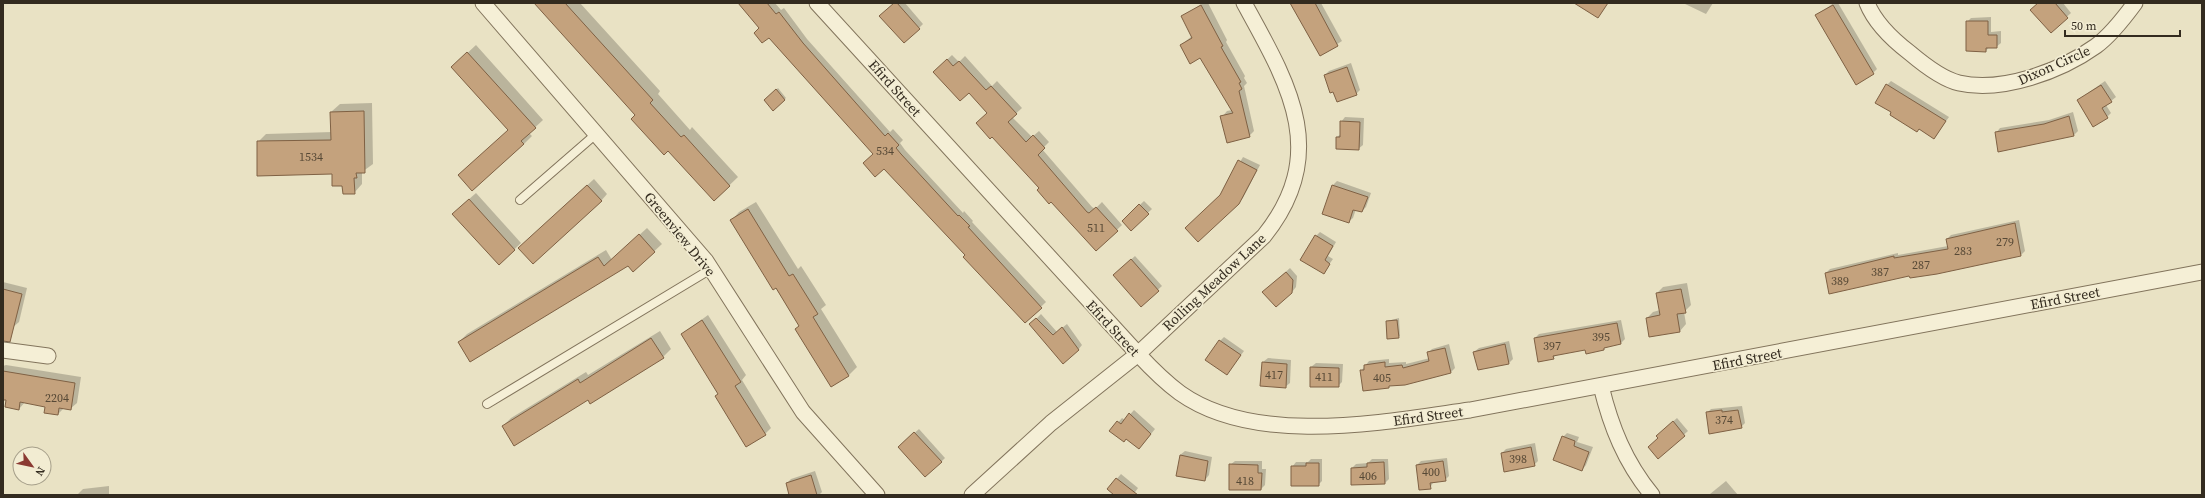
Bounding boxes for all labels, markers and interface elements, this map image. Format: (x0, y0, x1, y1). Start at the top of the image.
scale bar (2065, 12, 2180, 38)
text: 50 m (2071, 18, 2097, 34)
street label: Dixon Circle (2015, 40, 2093, 90)
street label: Efird Street (864, 55, 926, 121)
house number: 534 (876, 143, 894, 159)
house number: 1534 (299, 149, 323, 165)
street label: Greenview Drive (640, 187, 720, 281)
house number: 511 (1087, 220, 1105, 236)
street label: Rolling Meadow Lane (1158, 229, 1270, 335)
house number: 279 (1996, 234, 2014, 250)
house number: 283 (1954, 243, 1972, 259)
house number: 287 (1912, 257, 1930, 273)
house number: 387 (1871, 264, 1889, 280)
house number: 389 (1831, 273, 1849, 289)
street label: Efird Street (2029, 281, 2102, 315)
street label: Efird Street (1082, 296, 1145, 361)
house number: 395 (1592, 329, 1610, 345)
house number: 397 (1543, 338, 1561, 354)
street label: Efird Street (1711, 342, 1784, 376)
house number: 417 (1265, 367, 1283, 383)
house number: 411 (1315, 369, 1333, 385)
house number: 405 (1373, 370, 1391, 386)
house number: 2204 (45, 390, 69, 406)
street label: Efird Street (1392, 401, 1465, 431)
house number: 374 (1715, 412, 1733, 428)
north arrow (12, 446, 52, 486)
house number: 398 (1509, 451, 1527, 467)
text: N (31, 464, 48, 479)
house number: 400 (1422, 464, 1440, 480)
house number: 406 (1359, 468, 1377, 484)
house number: 418 (1236, 473, 1254, 489)

